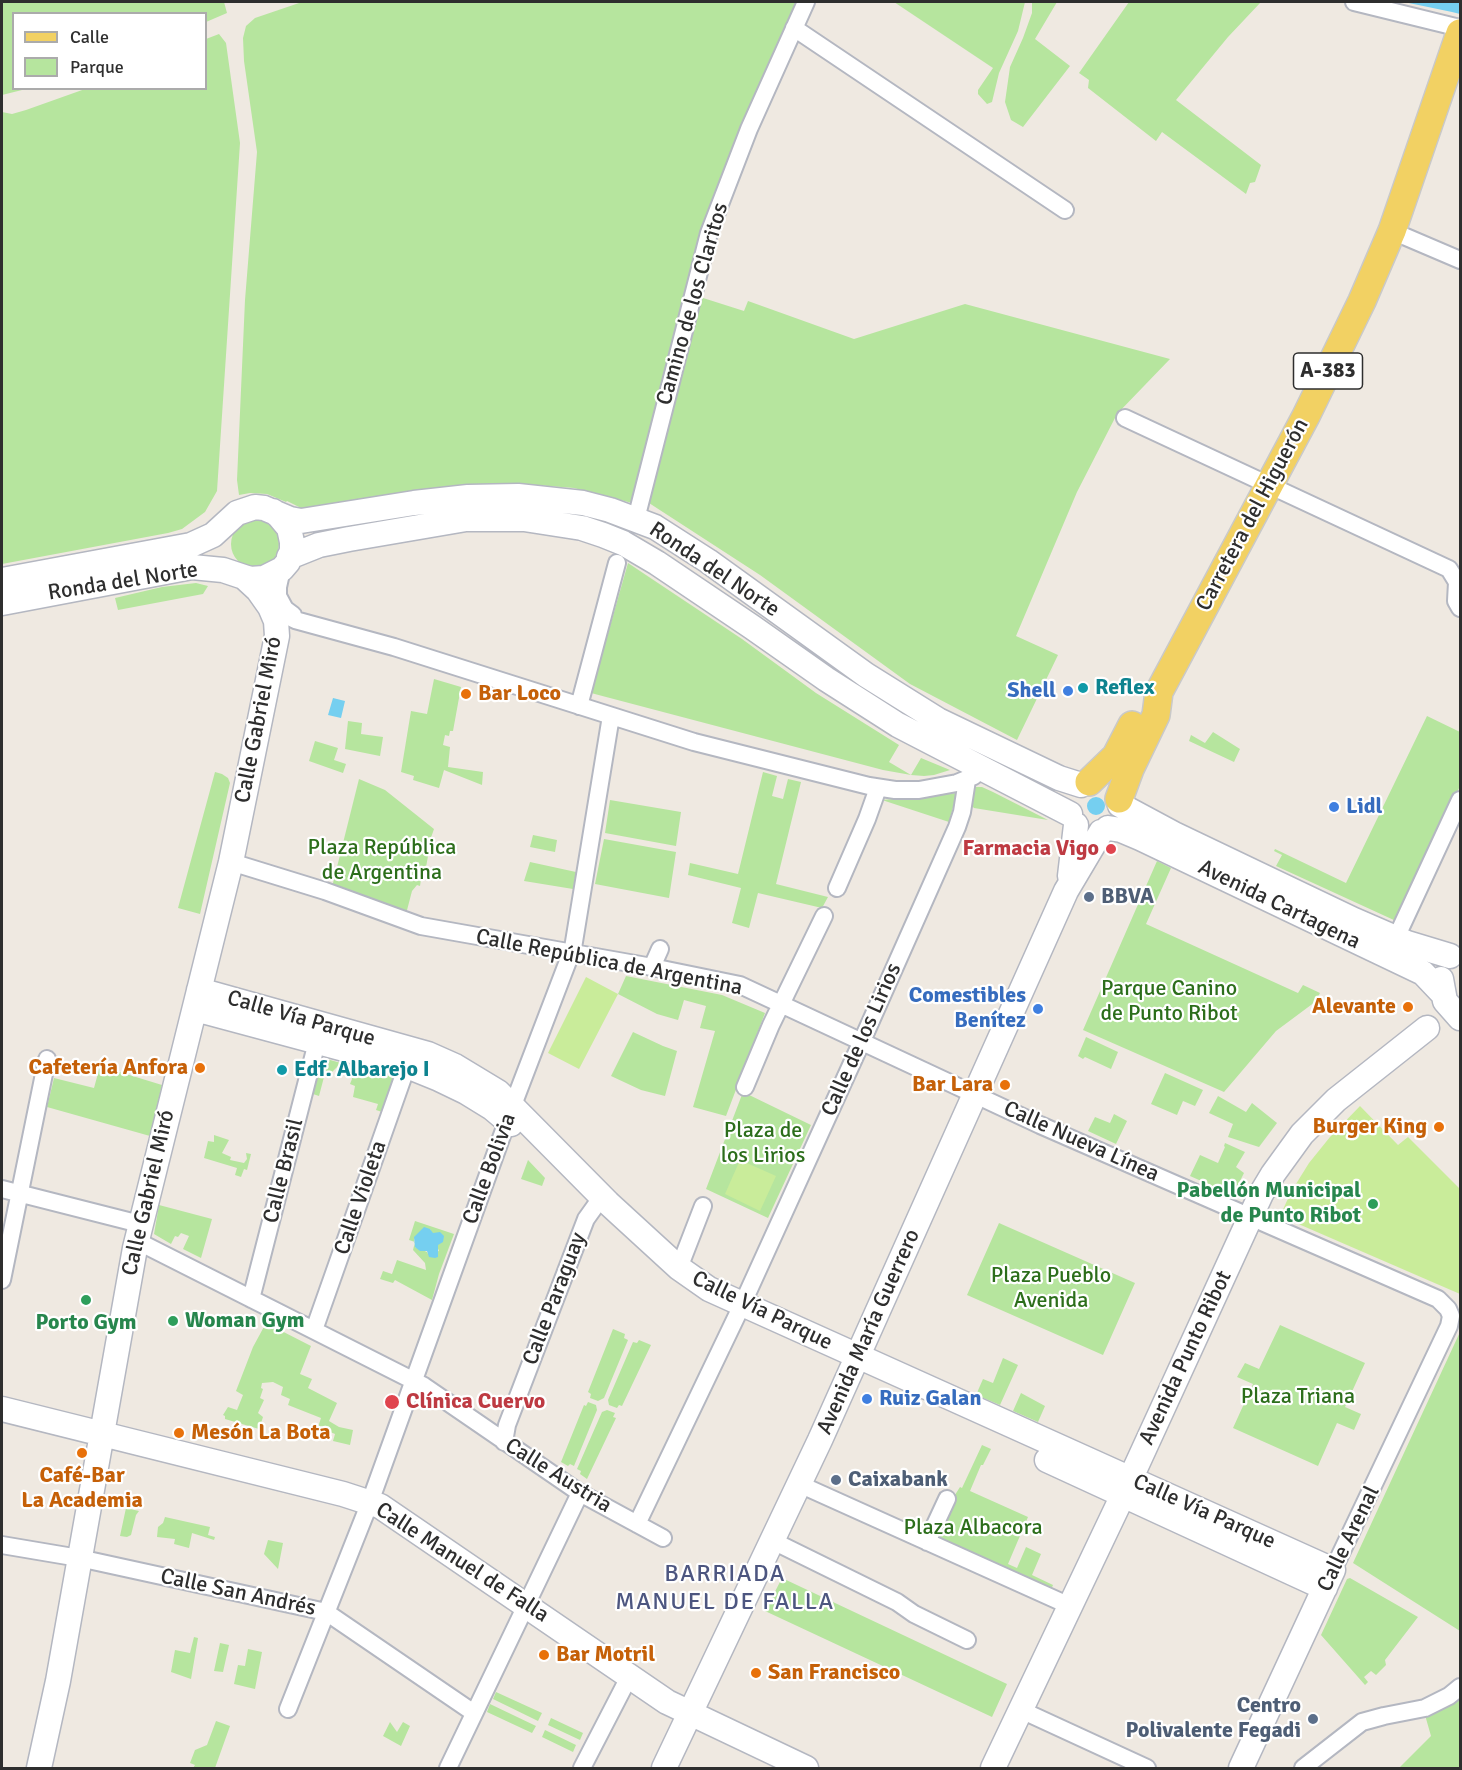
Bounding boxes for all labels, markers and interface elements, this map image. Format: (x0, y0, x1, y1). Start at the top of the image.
legend (12, 12, 207, 90)
text: Calle (70, 26, 109, 48)
text: Parque (70, 56, 124, 78)
street label: Camino de los Claritos (651, 200, 735, 408)
road number: A-383 (1294, 353, 1362, 389)
street label: Carretera del Higuerón (1191, 414, 1315, 616)
street label: Ronda del Norte (644, 517, 784, 623)
street label: Ronda del Norte (46, 557, 200, 607)
street label: Calle Gabriel Miró (230, 634, 288, 806)
place label: Reflex (1095, 675, 1155, 701)
place label: Shell (1007, 678, 1056, 704)
place label: Bar Loco (478, 681, 561, 707)
marker: Reflex (1076, 681, 1090, 695)
marker: Shell (1061, 684, 1075, 698)
marker: Bar Loco (459, 687, 473, 701)
place label: Lidl (1346, 794, 1382, 820)
marker: Lidl (1327, 800, 1341, 814)
park label: Plaza República de Argentina (307, 835, 457, 886)
place label: Farmacia Vigo (963, 836, 1099, 862)
marker: Farmacia Vigo (1104, 842, 1118, 856)
street label: Avenida Cartagena (1194, 854, 1364, 956)
place label: BBVA (1101, 884, 1154, 910)
marker: BBVA (1082, 890, 1096, 904)
street label: Calle República de Argentina (473, 924, 745, 1002)
street label: Calle de los Lirios (816, 959, 908, 1121)
park label: Parque Canino de Punto Ribot (1100, 976, 1238, 1028)
place label: Comestibles Benítez (909, 983, 1026, 1034)
street label: Calle Vía Parque (224, 985, 378, 1053)
place label: Alevante (1312, 994, 1396, 1020)
marker: Alevante (1401, 1000, 1415, 1014)
marker: Comestibles Benítez (1031, 1002, 1045, 1016)
place label: Cafetería Anfora (29, 1055, 188, 1081)
place label: Edf. Albarejo I (294, 1057, 430, 1083)
marker: Cafetería Anfora (193, 1061, 207, 1075)
marker: Edf. Albarejo I (275, 1063, 289, 1077)
place label: Bar Lara (912, 1072, 993, 1098)
marker: Bar Lara (998, 1078, 1012, 1092)
street label: Calle Nueva Línea (999, 1096, 1163, 1188)
street label: Calle Gabriel Miró (117, 1108, 181, 1278)
street label: Calle Bolivia (458, 1110, 522, 1228)
place label: Burger King (1313, 1114, 1427, 1140)
street label: Calle Brasil (258, 1116, 310, 1226)
park label: Plaza de los Lirios (721, 1118, 805, 1170)
marker: Burger King (1432, 1120, 1446, 1134)
street label: Calle Violeta (329, 1138, 393, 1258)
place label: Pabellón Municipal de Punto Ribot (1177, 1178, 1361, 1230)
marker: Pabellón Municipal de Punto Ribot (1366, 1197, 1380, 1211)
street label: Avenida María Guerrero (812, 1225, 926, 1439)
street label: Calle Paraguay (518, 1229, 592, 1369)
park label: Plaza Pueblo Avenida (991, 1263, 1111, 1314)
street label: Calle Vía Parque (688, 1266, 836, 1356)
street label: Avenida Punto Ribot (1134, 1267, 1238, 1449)
marker: Porto Gym (79, 1293, 93, 1307)
place label: Woman Gym (185, 1308, 304, 1334)
place label: Porto Gym (36, 1310, 136, 1336)
marker: Woman Gym (166, 1314, 180, 1328)
park label: Plaza Triana (1241, 1384, 1355, 1410)
place label: Ruiz Galan (879, 1386, 981, 1412)
place label: Clínica Cuervo (406, 1389, 545, 1415)
marker: Ruiz Galan (860, 1392, 874, 1406)
marker: Clínica Cuervo (383, 1393, 401, 1411)
place label: Mesón La Bota (191, 1420, 330, 1446)
marker: Mesón La Bota (172, 1426, 186, 1440)
street label: Calle Austria (500, 1433, 616, 1519)
marker: Café-Bar La Academia (75, 1446, 89, 1460)
place label: Café-Bar La Academia (21, 1463, 143, 1514)
place label: Caixabank (848, 1467, 948, 1493)
street label: Calle Vía Parque (1129, 1469, 1279, 1555)
marker: Caixabank (829, 1473, 843, 1487)
street label: Calle Arenal (1312, 1482, 1386, 1596)
street label: Calle Manuel de Falla (370, 1497, 554, 1629)
park label: Plaza Albacora (903, 1515, 1043, 1541)
district label: BARRIADA MANUEL DE FALLA (615, 1561, 835, 1617)
street label: Calle San Andrés (158, 1564, 318, 1622)
place label: Bar Motril (556, 1642, 655, 1668)
marker: Bar Motril (537, 1648, 551, 1662)
place label: San Francisco (768, 1660, 900, 1686)
marker: San Francisco (749, 1666, 763, 1680)
place label: Centro Polivalente Fegadi (1125, 1693, 1301, 1744)
marker: Centro Polivalente Fegadi (1306, 1712, 1320, 1726)

